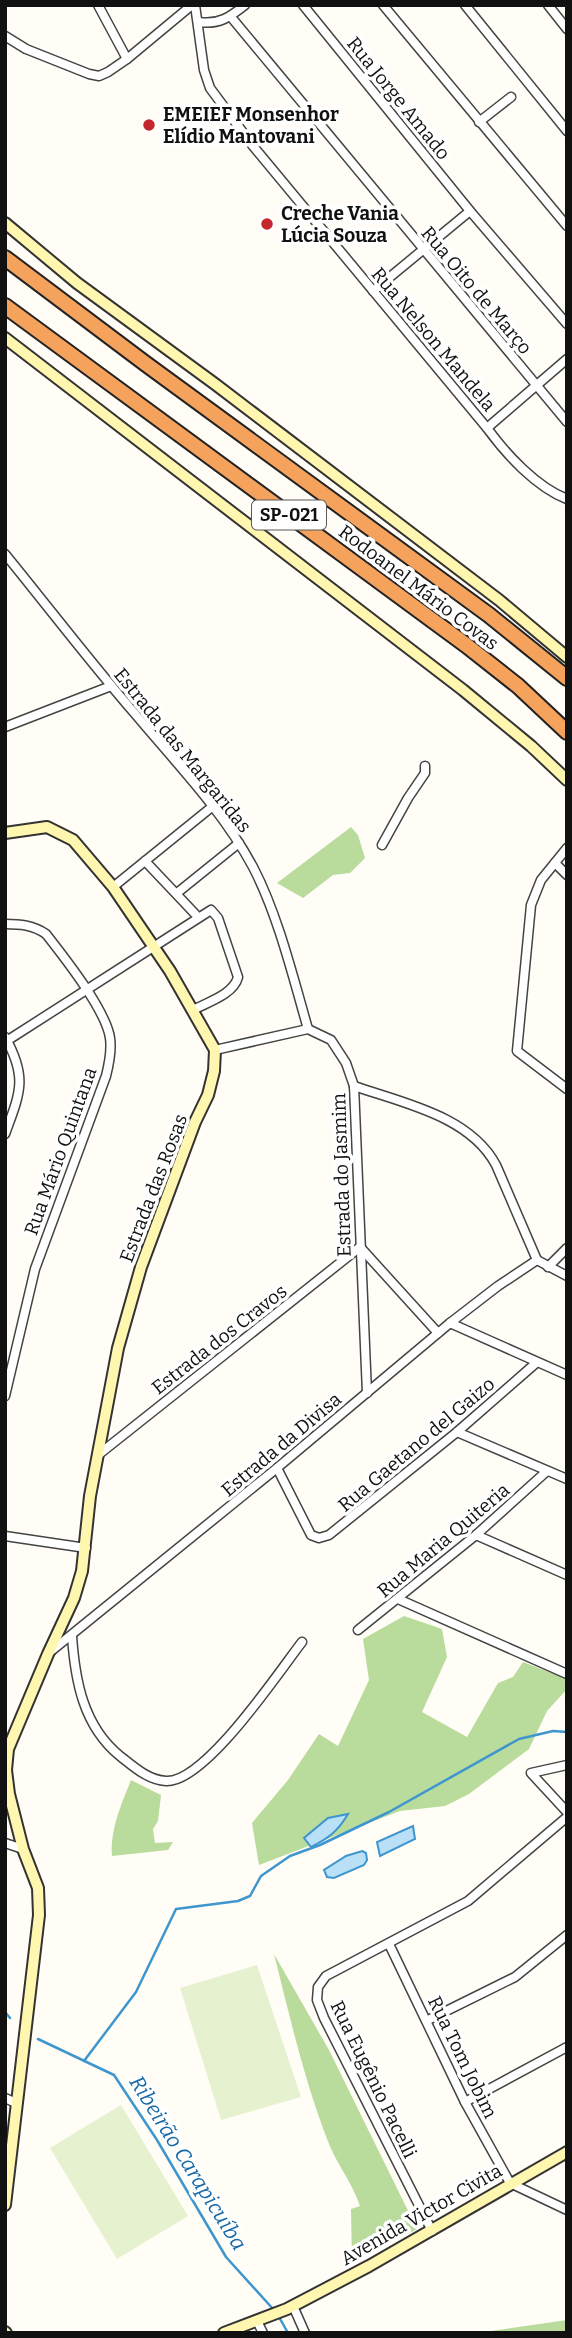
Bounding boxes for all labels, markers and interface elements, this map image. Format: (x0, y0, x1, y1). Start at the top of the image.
street label: Rua Jorge Amado (342, 32, 455, 164)
place label: EMEIEF Monsenhor Elídio Mantovani (163, 103, 339, 148)
marker: EMEIEF Monsenhor Elídio Mantovani (141, 117, 157, 133)
place label: Creche Vania Lúcia Souza (281, 202, 399, 247)
marker: Creche Vania Lúcia Souza (259, 216, 275, 232)
street label: Rua Oito de Março (416, 222, 537, 359)
street label: Rua Nelson Mandela (367, 263, 501, 416)
road number: SP-021 (252, 500, 326, 530)
street label: Rodoanel Mário Covas (334, 520, 503, 655)
street label: Estrada das Margaridas (109, 663, 256, 837)
street label: Rua Mário Quintana (19, 1064, 102, 1238)
street label: Estrada do Jasmim (327, 1093, 356, 1257)
street label: Estrada das Rosas (115, 1111, 192, 1265)
street label: Estrada dos Cravos (147, 1280, 291, 1399)
street label: Rua Gaetano del Gaizo (333, 1372, 499, 1517)
street label: Estrada da Divisa (217, 1387, 347, 1501)
street label: Rua Maria Quiteria (373, 1478, 515, 1602)
street label: Rua Tom Jobim (423, 1992, 502, 2122)
street label: Rua Eugênio Pacelli (325, 1997, 422, 2162)
water label: Ribeirão Carapicuíba (124, 2071, 252, 2255)
street label: Avenida Victor Civita (337, 2159, 506, 2270)

